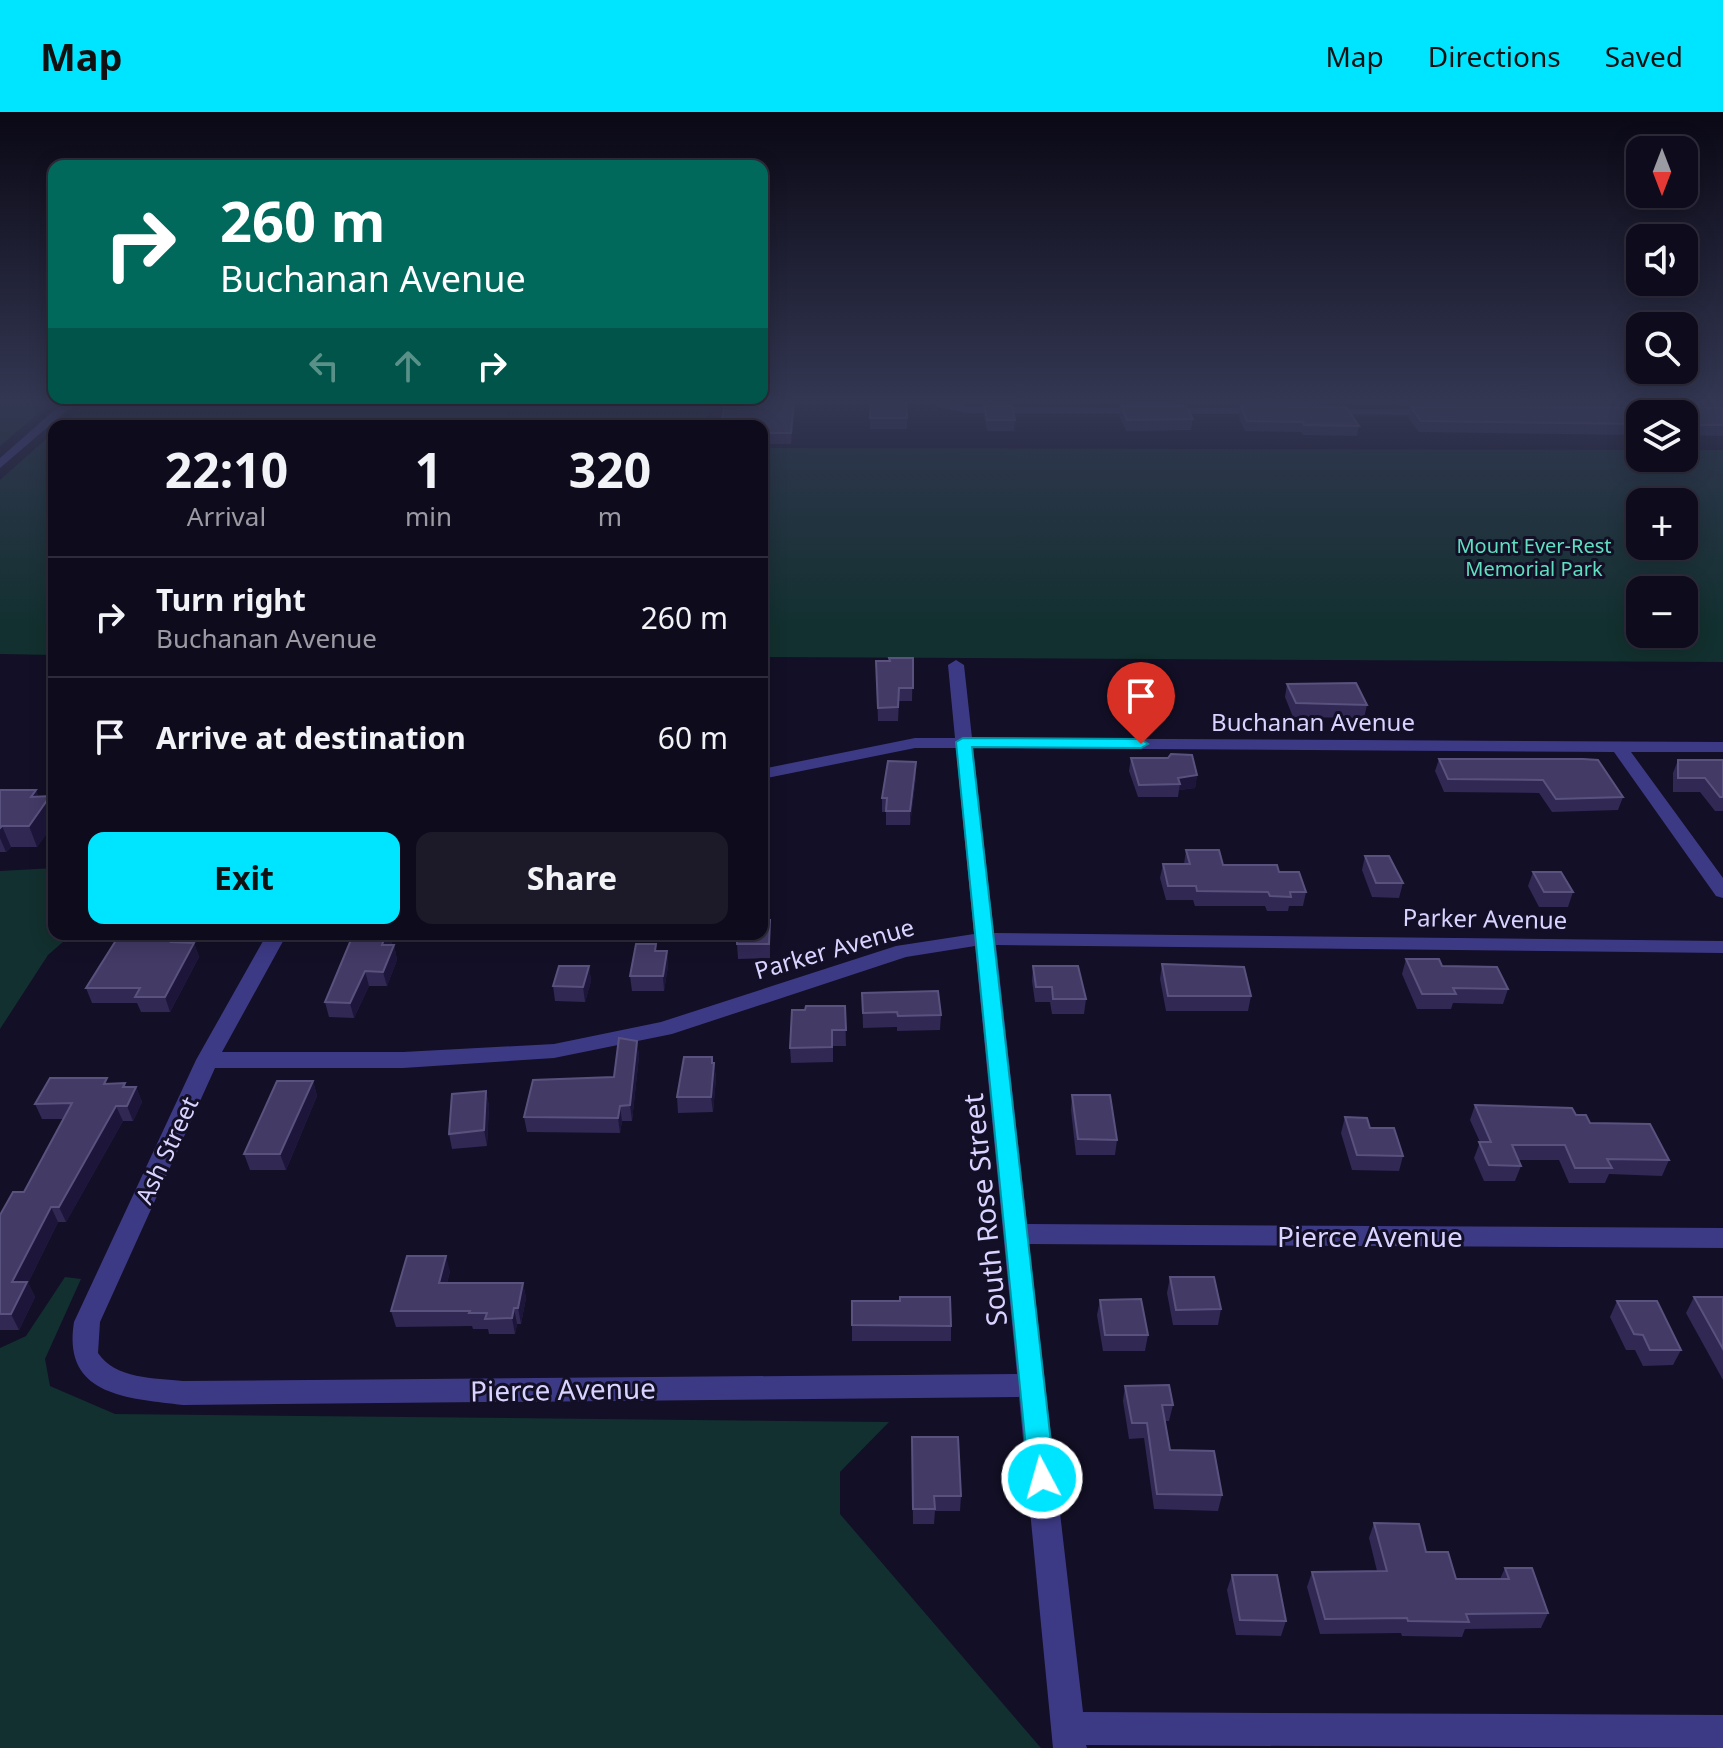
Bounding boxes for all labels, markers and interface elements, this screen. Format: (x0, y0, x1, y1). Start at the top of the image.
text: Map (40, 30, 123, 82)
text: Map (1325, 37, 1384, 75)
text: Directions (1428, 37, 1561, 75)
text: Saved (1605, 37, 1683, 75)
north arrow (1626, 136, 1698, 208)
map controls (1626, 136, 1698, 648)
text: 260 m (220, 182, 385, 258)
icon: right (88, 192, 192, 296)
button: sound (1626, 224, 1698, 296)
text: Buchanan Avenue (220, 254, 526, 303)
button: search (1626, 312, 1698, 384)
icon: left (302, 344, 346, 388)
icon: ahead (386, 344, 430, 388)
icon: right (470, 344, 514, 388)
button: layers (1626, 400, 1698, 472)
text: 22:10 (165, 437, 288, 502)
text: 1 (415, 437, 442, 502)
text: 320 (569, 437, 651, 502)
button: + (1626, 488, 1698, 560)
text: Arrival (187, 498, 266, 534)
text: min (405, 498, 452, 534)
text: m (598, 498, 622, 534)
park label: Mount Ever-Rest Memorial Park (1456, 532, 1612, 582)
button: − (1626, 576, 1698, 648)
text: Turn right (156, 579, 306, 620)
icon: right (88, 595, 132, 639)
text: 260 m (641, 597, 728, 638)
text: Buchanan Avenue (156, 620, 377, 656)
pin (1107, 662, 1175, 744)
icon: arrive (1119, 674, 1163, 718)
street label: Buchanan Avenue (1211, 705, 1415, 738)
icon: arrive (88, 715, 132, 759)
text: Arrive at destination (156, 717, 466, 758)
text: 60 m (658, 717, 728, 758)
button: Exit (88, 832, 400, 924)
button: Share (416, 832, 728, 924)
street label: Parker Avenue (1402, 900, 1568, 936)
street label: Parker Avenue (750, 909, 918, 987)
street label: Ash Street (127, 1091, 205, 1209)
street label: South Rose Street (953, 1092, 1015, 1328)
street label: Pierce Avenue (1277, 1217, 1463, 1255)
street label: Pierce Avenue (470, 1368, 656, 1410)
position arrow (1000, 1436, 1084, 1520)

